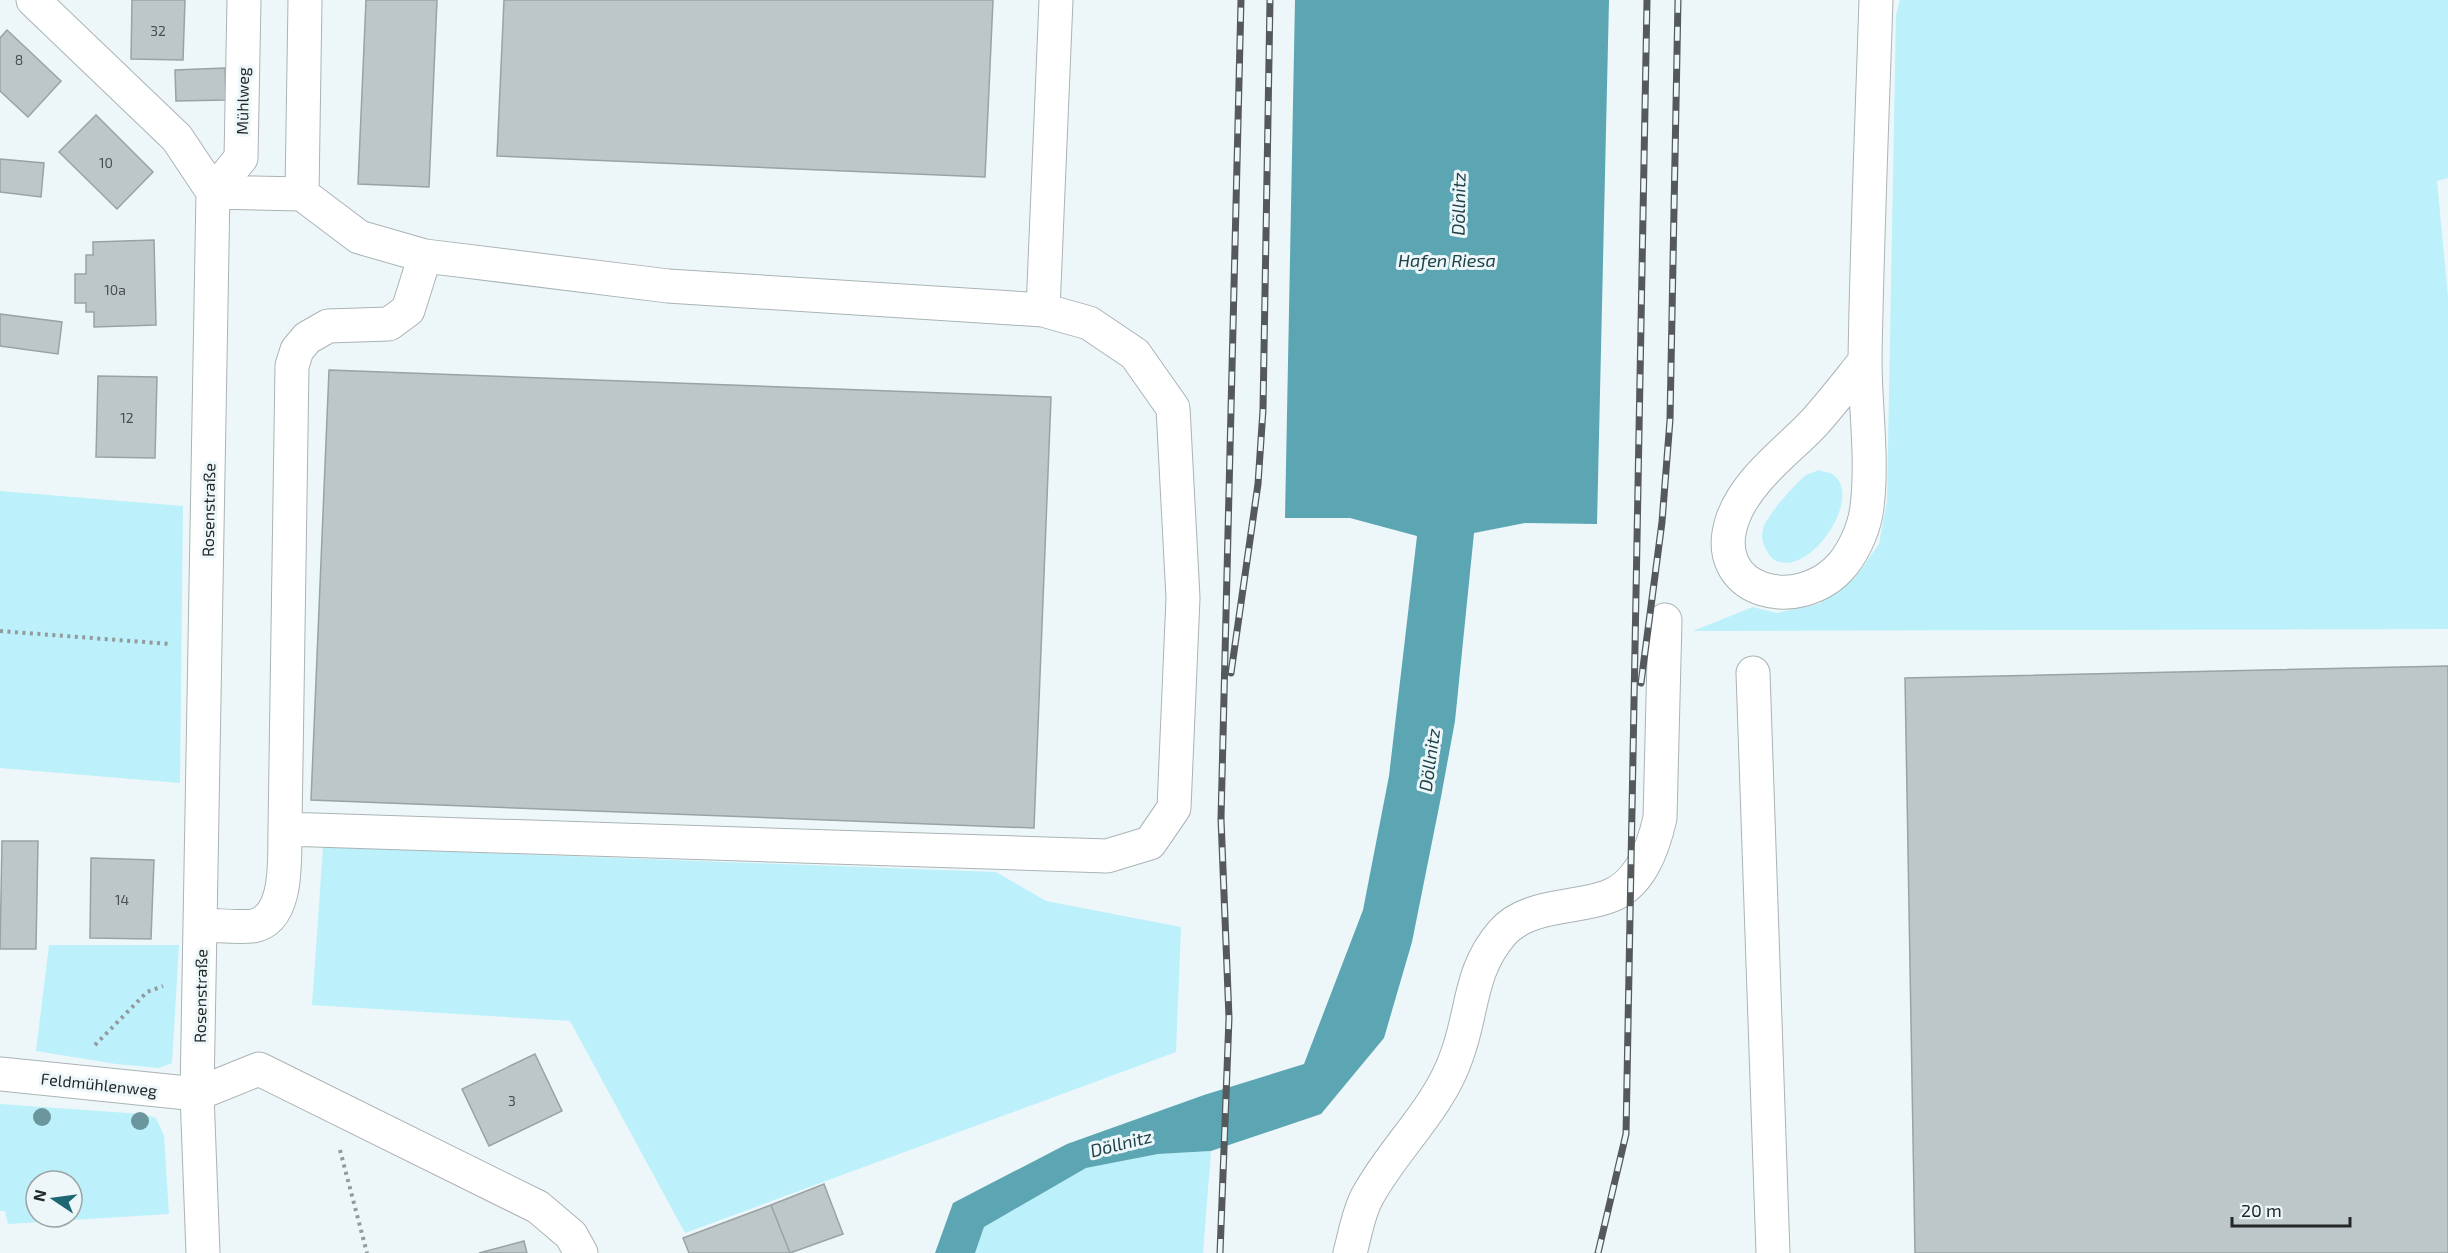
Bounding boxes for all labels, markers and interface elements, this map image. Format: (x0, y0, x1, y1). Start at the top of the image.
house number: 32 (150, 22, 166, 39)
house number: 8 (15, 51, 23, 68)
street label: Mühlweg (232, 67, 252, 135)
house number: 10 (99, 154, 113, 171)
water label: Döllnitz (1446, 172, 1470, 236)
water label: Hafen Riesa (1398, 249, 1496, 271)
house number: 10a (104, 281, 126, 298)
house number: 12 (120, 409, 134, 426)
street label: Rosenstraße (198, 463, 218, 557)
water label: Döllnitz (1414, 727, 1444, 793)
house number: 14 (115, 891, 129, 908)
street label: Rosenstraße (190, 949, 210, 1043)
street label: Feldmühlenweg (40, 1068, 158, 1100)
house number: 3 (508, 1092, 516, 1109)
water label: Döllnitz (1088, 1125, 1154, 1161)
north arrow (24, 1169, 84, 1229)
text: N (28, 1188, 49, 1203)
scale bar (2232, 1190, 2350, 1228)
text: 20 m (2241, 1199, 2282, 1221)

